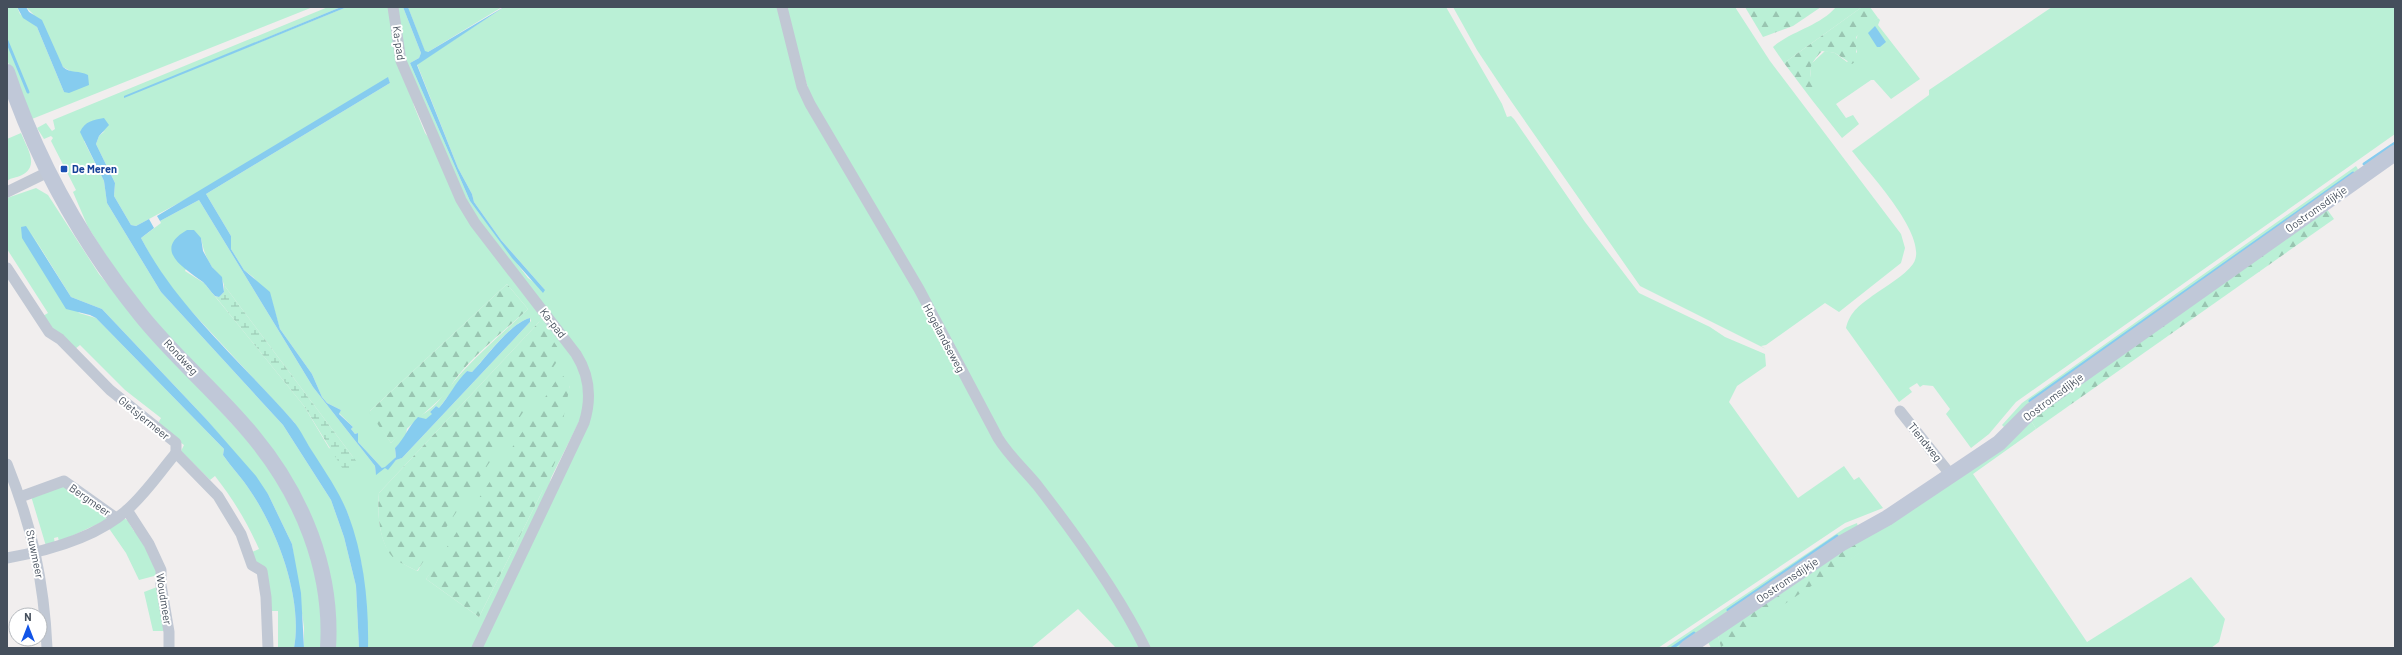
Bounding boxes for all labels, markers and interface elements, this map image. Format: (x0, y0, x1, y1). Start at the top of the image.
street label: Ka-pad (391, 25, 408, 61)
place label: De Meren (72, 162, 117, 175)
marker: De Meren (59, 164, 69, 174)
street label: Oostromsdijkje (2282, 183, 2349, 235)
street label: Hogelandseweg (921, 301, 968, 374)
street label: Ka-pad (538, 305, 569, 340)
street label: Rondweg (162, 336, 201, 377)
street label: Oostromsdijkje (2020, 370, 2085, 423)
street label: Gletsjermeer (116, 393, 172, 442)
street label: Tiendweg (1906, 420, 1945, 464)
street label: Bergmeer (67, 481, 113, 518)
street label: Stuwmeer (24, 529, 47, 579)
street label: Oostromsdijkje (1753, 554, 1820, 605)
street label: Woudmeer (154, 572, 175, 626)
north arrow (8, 607, 48, 647)
text: N (24, 610, 32, 623)

